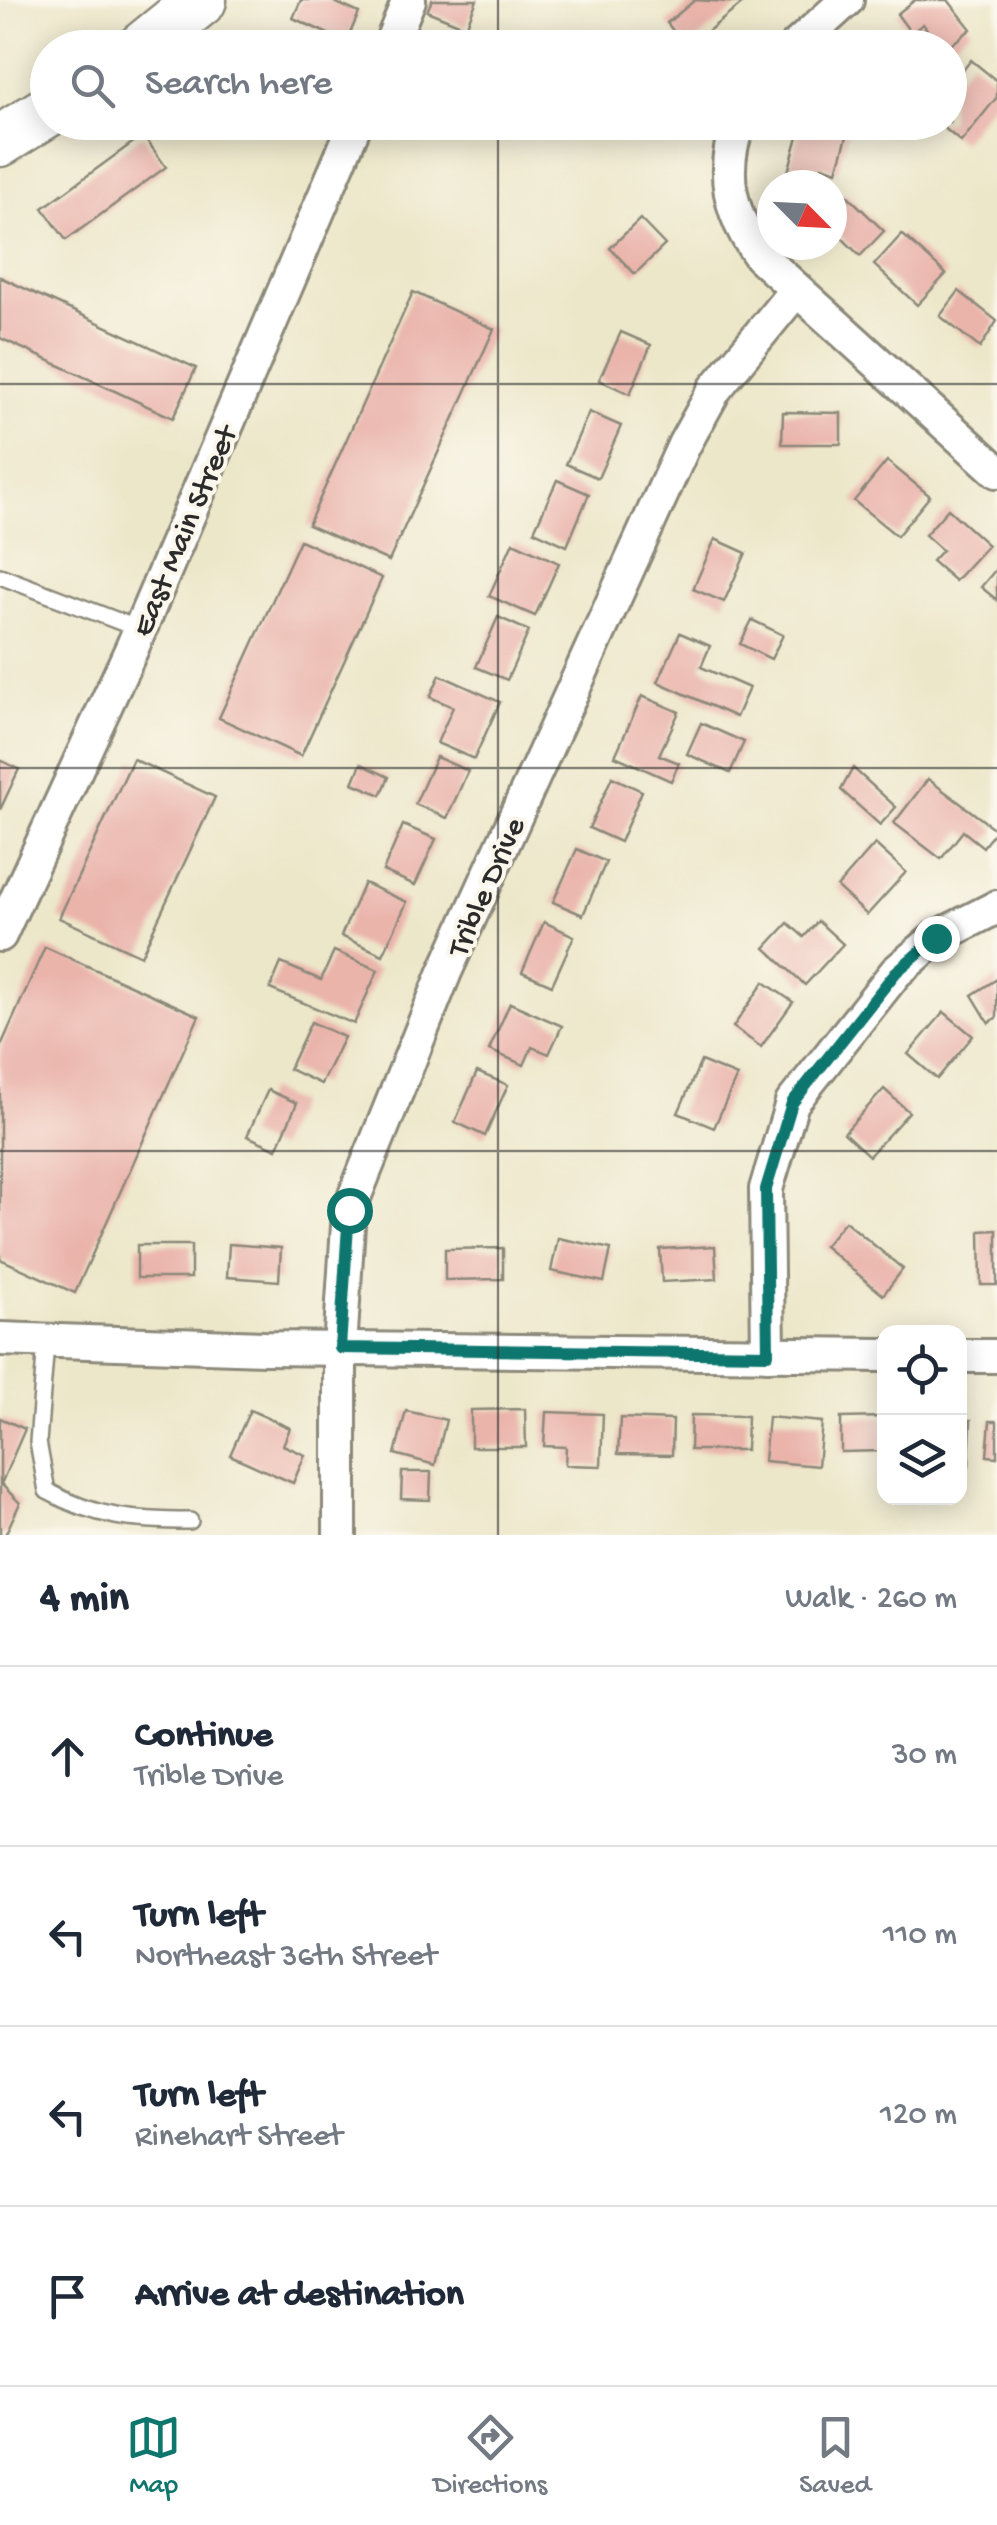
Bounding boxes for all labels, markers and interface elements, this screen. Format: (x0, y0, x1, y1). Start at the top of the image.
search box (30, 30, 967, 140)
icon: search (65, 58, 120, 113)
text: Search here (145, 63, 332, 107)
north arrow (757, 170, 847, 260)
street label: East Main Street (125, 418, 249, 643)
street label: Trible Drive (440, 812, 536, 965)
route end (914, 916, 960, 962)
route start (327, 1188, 373, 1234)
map controls (877, 1325, 967, 1505)
button: locate (877, 1325, 967, 1415)
button: layers (877, 1415, 967, 1505)
text: 4 min (40, 1576, 129, 1625)
text: Walk · 260 m (785, 1581, 957, 1619)
text: Continue (135, 1715, 273, 1759)
icon: ahead (40, 1729, 95, 1784)
text: 30 m (892, 1737, 957, 1775)
text: Trible Drive (135, 1759, 283, 1797)
text: Turn left (135, 1895, 263, 1939)
icon: left (40, 1909, 95, 1964)
text: 110 m (883, 1917, 957, 1955)
text: Northeast 36th Street (135, 1939, 437, 1977)
text: Turn left (135, 2075, 263, 2119)
icon: left (40, 2089, 95, 2144)
text: 120 m (880, 2097, 957, 2135)
text: Rinehart Street (135, 2119, 343, 2157)
icon: arrive (40, 2269, 95, 2324)
text: Arrive at destination (135, 2274, 464, 2318)
tab: Map (126, 2410, 181, 2503)
tab: Directions (433, 2410, 547, 2503)
tab: Saved (799, 2410, 871, 2503)

